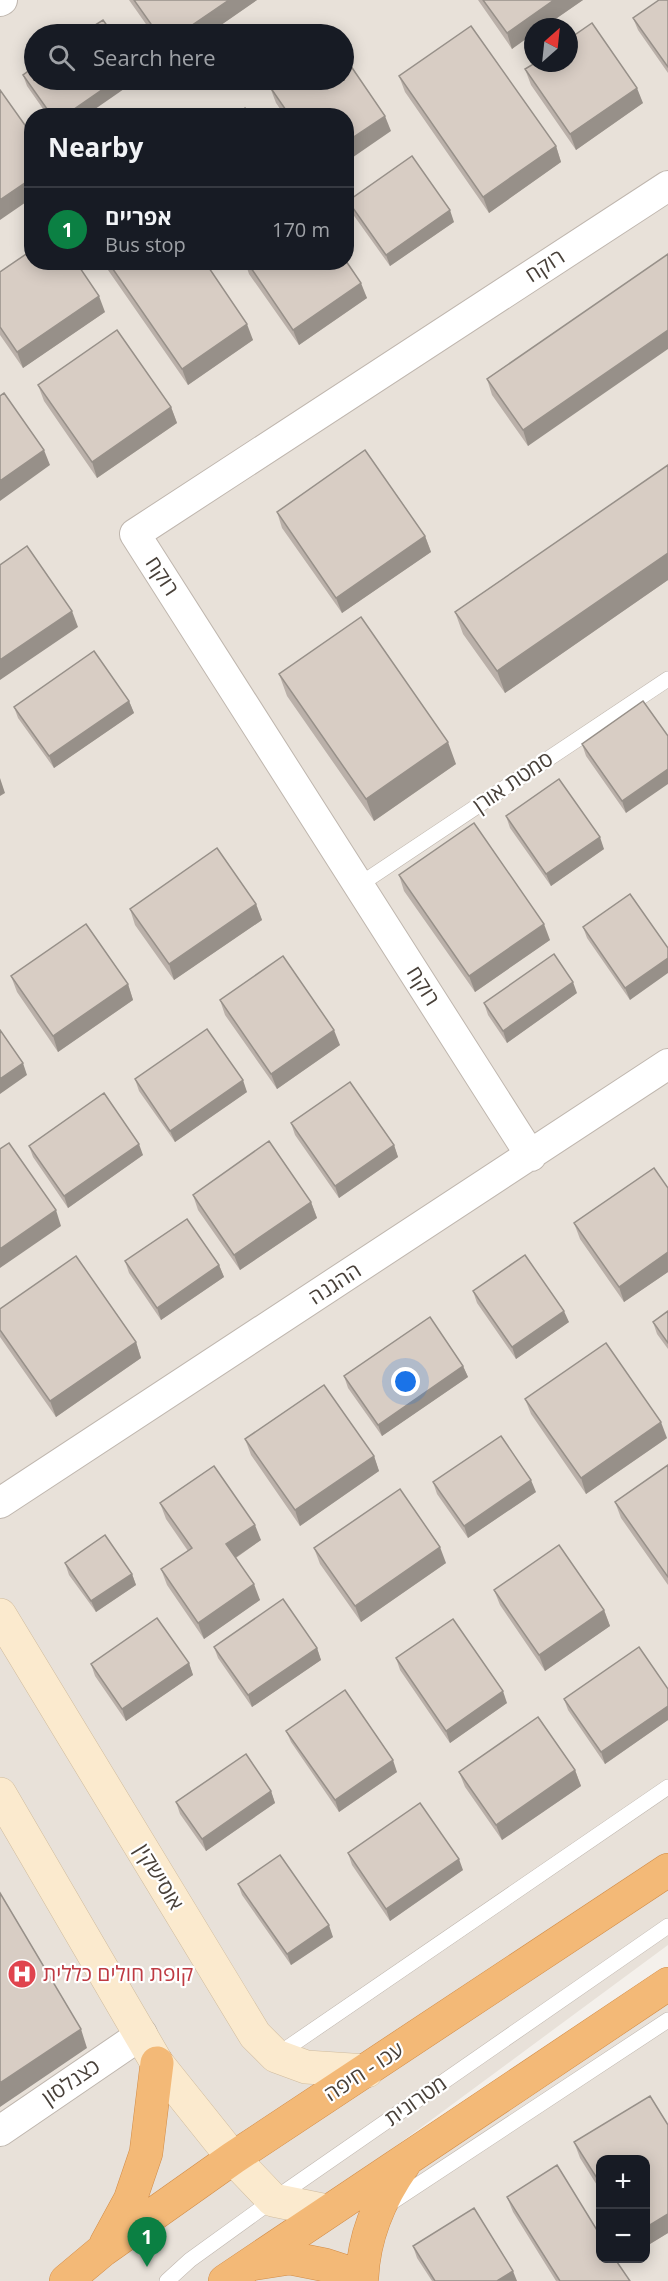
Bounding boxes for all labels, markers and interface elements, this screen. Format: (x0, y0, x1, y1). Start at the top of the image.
north arrow (524, 18, 578, 72)
search box (24, 24, 354, 90)
icon: search (45, 41, 78, 74)
text: Search here (93, 42, 216, 72)
text: Nearby (48, 129, 143, 165)
text: אפריים (105, 201, 172, 231)
text: 1 (62, 216, 73, 243)
text: 170 m (272, 216, 330, 243)
text: Bus stop (105, 231, 186, 258)
street label: רוקח (519, 242, 569, 288)
street label: רוקח (140, 550, 186, 600)
street label: סמטת אורן (467, 744, 558, 818)
street label: רוקח (401, 960, 447, 1010)
street label: ההגנה (303, 1256, 366, 1310)
your location (391, 1367, 420, 1396)
street label: אוסישקין (129, 1838, 191, 1915)
hospital icon: קופת חולים כללית (6, 1958, 38, 1990)
place label: קופת חולים כללית (43, 1959, 193, 1987)
street label: עכו - חיפה (318, 2035, 409, 2107)
street label: כצנלסון (36, 2052, 105, 2111)
street label: מטרונית (379, 2069, 452, 2132)
map controls (596, 2155, 650, 2263)
button: + (596, 2155, 650, 2209)
button: − (596, 2209, 650, 2263)
pin: 1 (128, 2218, 166, 2267)

